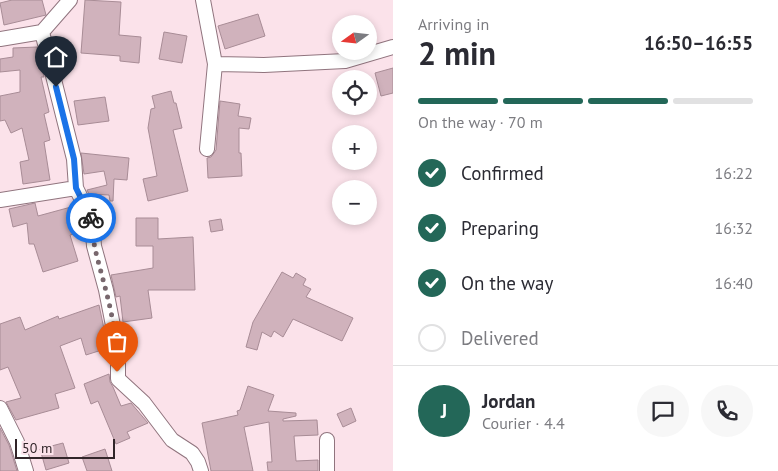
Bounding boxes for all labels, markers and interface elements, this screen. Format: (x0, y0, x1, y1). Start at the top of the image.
text: Arriving in (418, 14, 489, 34)
north arrow (332, 15, 378, 60)
map controls (332, 15, 377, 225)
text: 16:50–16:55 (644, 31, 753, 55)
text: 2 min (418, 32, 496, 74)
pin (35, 36, 77, 87)
icon: home (42, 43, 70, 71)
button: locate (332, 70, 377, 115)
text: On the way · 70 m (418, 112, 543, 132)
button: + (332, 125, 377, 170)
icon: check (418, 159, 446, 187)
text: Confirmed (461, 161, 544, 185)
text: 16:22 (715, 163, 753, 183)
button: − (332, 180, 377, 225)
courier (66, 193, 116, 243)
icon: bike (77, 204, 105, 232)
icon: check (418, 214, 446, 242)
text: Preparing (461, 216, 539, 240)
text: 16:32 (715, 218, 753, 238)
icon: check (418, 269, 446, 297)
text: On the way (461, 271, 553, 295)
text: 16:40 (715, 273, 753, 293)
pin (96, 321, 138, 372)
text: Delivered (461, 326, 539, 350)
icon: bag (103, 328, 131, 356)
button: chat (637, 385, 689, 437)
button: phone (701, 385, 753, 437)
text: Jordan (482, 389, 535, 413)
text: J (441, 399, 447, 423)
text: Courier · 4.4 (482, 413, 565, 433)
scale bar (15, 436, 115, 459)
text: 50 m (22, 439, 52, 457)

